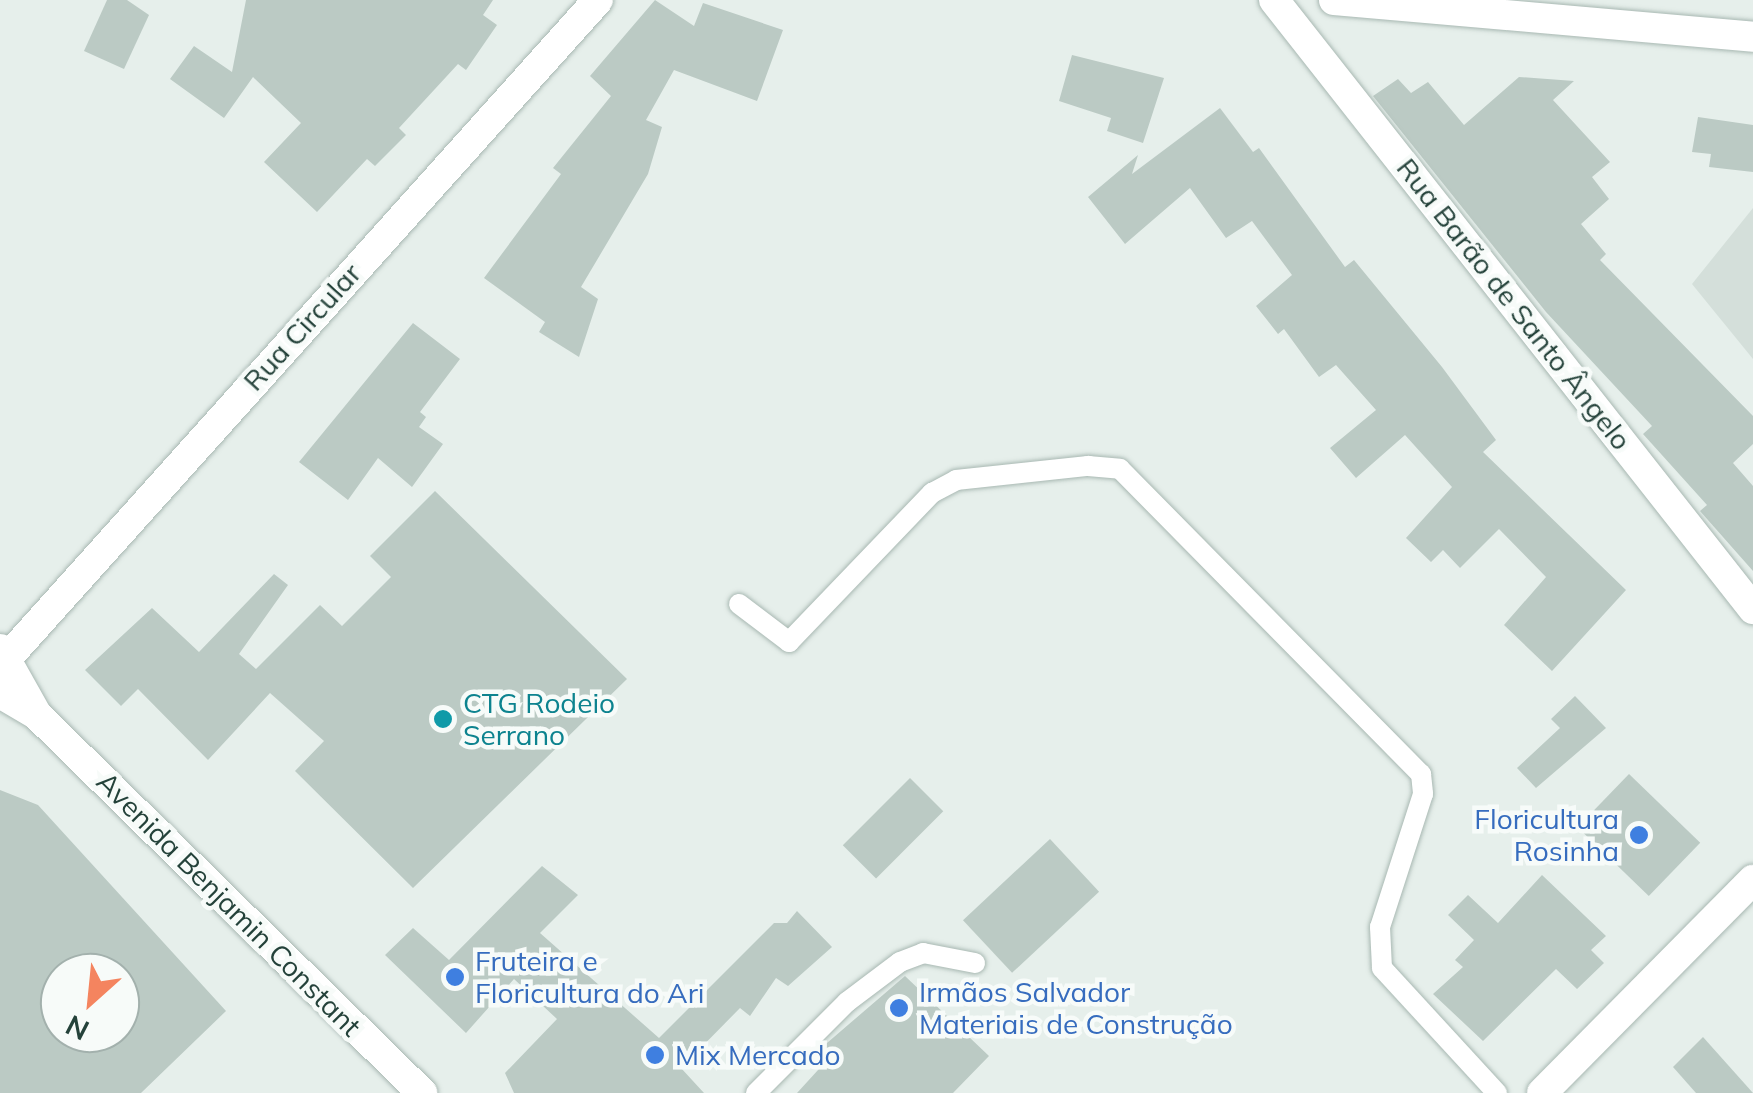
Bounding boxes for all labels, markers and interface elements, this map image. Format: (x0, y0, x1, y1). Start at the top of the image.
street label: Rua Barão de Santo Ângelo (1390, 152, 1638, 456)
street label: Rua Circular (236, 257, 368, 397)
place label: CTG Rodeio Serrano (463, 686, 615, 752)
marker: CTG Rodeio Serrano (432, 708, 454, 730)
street label: Avenida Benjamin Constant (90, 765, 368, 1043)
place label: Floricultura Rosinha (1474, 802, 1619, 868)
marker: Floricultura Rosinha (1628, 824, 1650, 846)
place label: Fruteira e Floricultura do Ari (475, 944, 704, 1010)
north arrow (40, 953, 140, 1053)
marker: Fruteira e Floricultura do Ari (444, 966, 466, 988)
place label: Irmãos Salvador Materiais de Construção (919, 975, 1233, 1041)
marker: Irmãos Salvador Materiais de Construção (888, 997, 910, 1019)
text: N (60, 1008, 94, 1049)
place label: Mix Mercado (675, 1038, 841, 1072)
marker: Mix Mercado (644, 1044, 666, 1066)

